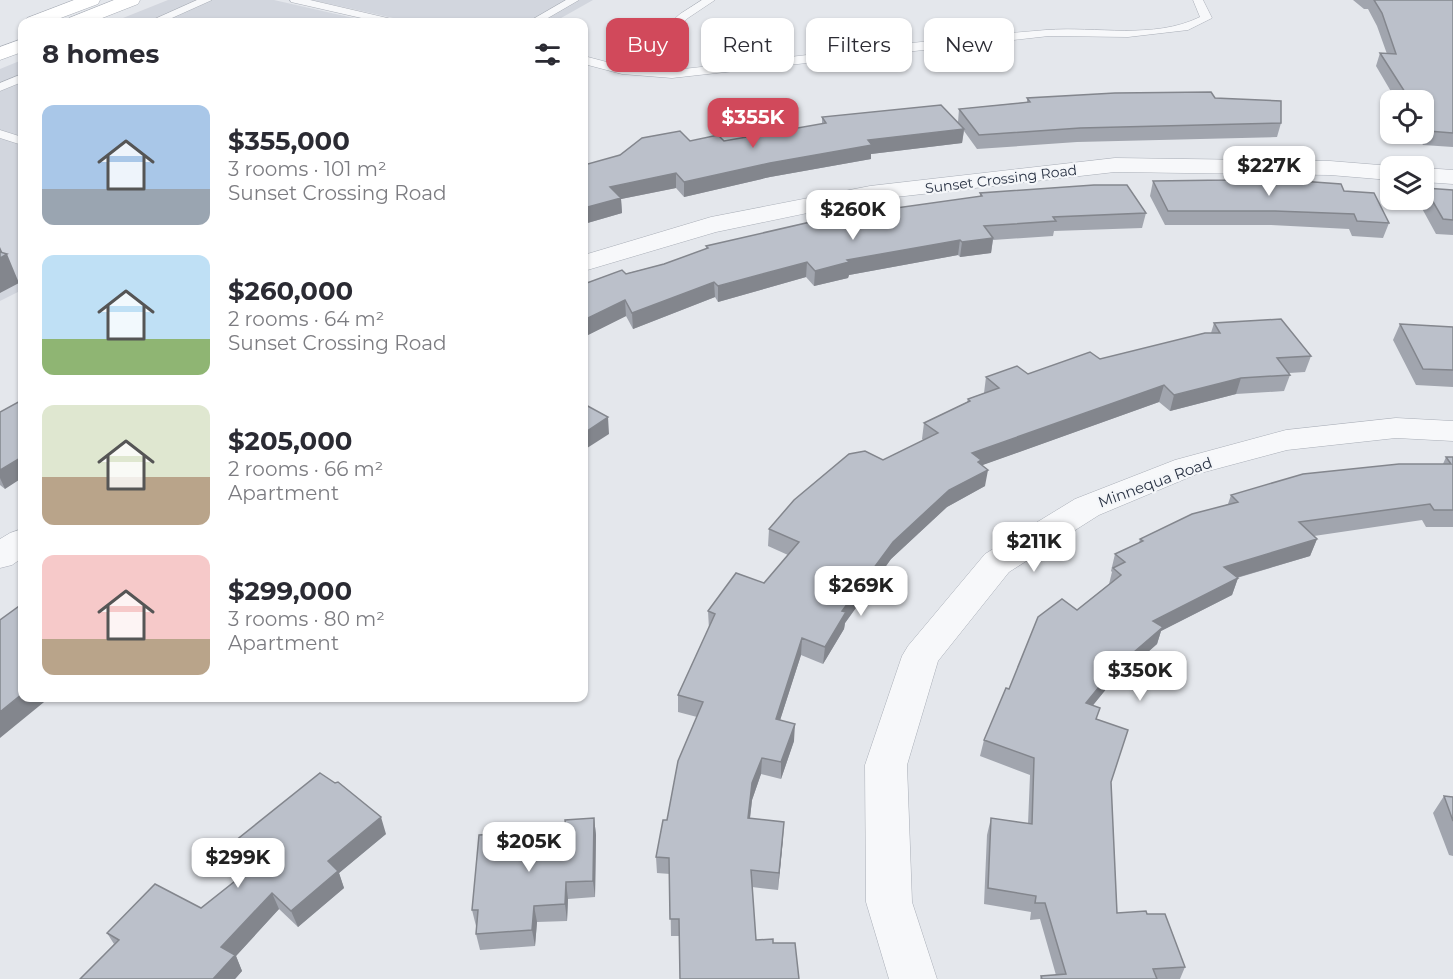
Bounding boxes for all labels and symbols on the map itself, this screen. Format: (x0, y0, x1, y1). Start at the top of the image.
pin: $355K (711, 98, 795, 149)
pin: $227K (1227, 146, 1311, 197)
street label: Sunset Crossing Road (924, 161, 1078, 197)
pin: $260K (811, 190, 895, 241)
street label: Minnequa Road (1095, 453, 1215, 511)
pin: $211K (992, 522, 1076, 573)
pin: $269K (819, 566, 903, 617)
pin: $350K (1098, 651, 1182, 702)
pin: $205K (487, 822, 571, 873)
pin: $299K (196, 838, 280, 889)

